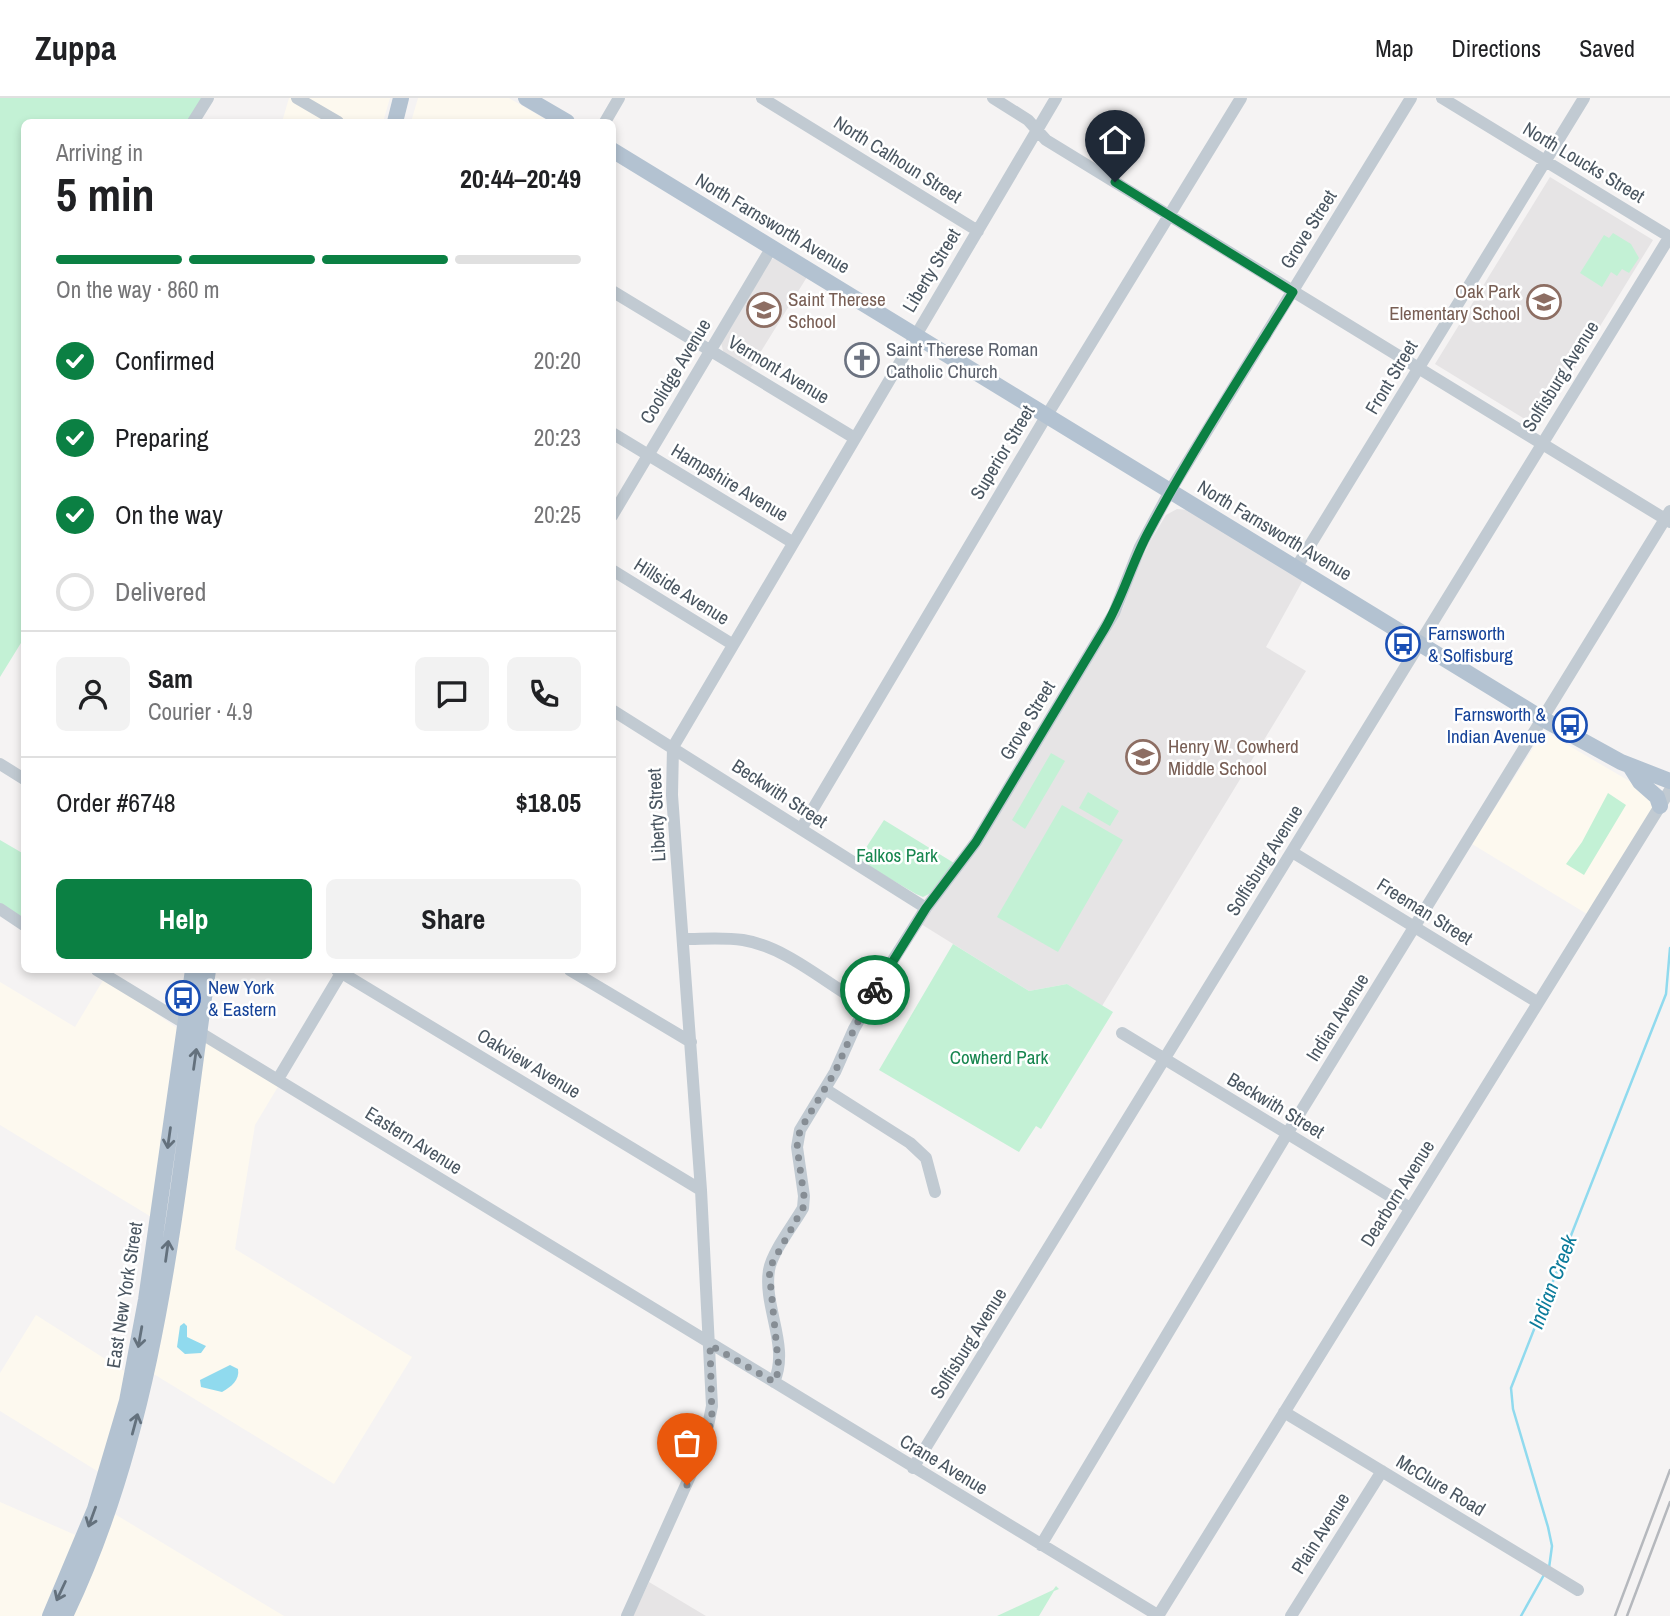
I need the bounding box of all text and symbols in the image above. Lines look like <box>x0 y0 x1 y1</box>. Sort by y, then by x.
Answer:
text: Zuppa <box>35 26 116 70</box>
text: Map <box>1375 32 1413 64</box>
text: Directions <box>1451 32 1541 64</box>
text: Saved <box>1579 32 1635 64</box>
street label: North Calhoun Street <box>829 109 968 209</box>
pin <box>1085 110 1145 182</box>
street label: North Loucks Street <box>1518 115 1650 209</box>
icon: home <box>1096 121 1134 159</box>
text: Arriving in <box>56 137 143 168</box>
text: 20:44–20:49 <box>460 161 581 196</box>
text: 5 min <box>56 163 155 225</box>
street label: North Farnsworth Avenue <box>691 167 855 279</box>
street label: Grove Street <box>1274 184 1343 273</box>
street label: Liberty Street <box>896 223 967 317</box>
text: On the way · 860 m <box>56 274 220 305</box>
place label: Oak Park Elementary School <box>1389 278 1520 326</box>
school or university icon: Oak Park Elementary School <box>1525 283 1563 321</box>
place label: Saint Therese School <box>788 286 886 334</box>
school or university icon: Saint Therese School <box>745 291 783 329</box>
street label: Coolidge Avenue <box>633 314 717 428</box>
street label: Solfisburg Avenue <box>1516 316 1604 436</box>
street label: Vermont Avenue <box>723 328 835 410</box>
street label: Front Street <box>1359 334 1424 419</box>
place label: Saint Therese Roman Catholic Church <box>886 336 1038 384</box>
church icon: Saint Therese Roman Catholic Church <box>843 341 881 379</box>
icon: check <box>56 342 94 380</box>
text: Confirmed <box>115 343 215 378</box>
text: 20:20 <box>534 345 581 376</box>
street label: Superior Street <box>964 399 1041 504</box>
icon: check <box>56 419 94 457</box>
text: Preparing <box>115 420 209 455</box>
text: 20:23 <box>534 422 581 453</box>
street label: Hampshire Avenue <box>667 437 793 527</box>
street label: North Farnsworth Avenue <box>1193 474 1357 586</box>
icon: check <box>56 496 94 534</box>
text: On the way <box>115 497 223 532</box>
text: 20:25 <box>534 499 581 530</box>
street label: Hillside Avenue <box>629 551 735 631</box>
text: Delivered <box>115 574 206 609</box>
place label: Farnsworth & Solfisburg <box>1428 620 1513 668</box>
bus stop icon: Farnsworth & Solfisburg <box>1384 625 1422 663</box>
button: person <box>56 657 130 731</box>
button: chat <box>415 657 489 731</box>
button: phone <box>507 657 581 731</box>
text: Sam <box>148 661 193 696</box>
street label: Grove Street <box>993 675 1061 765</box>
text: Courier · 4.9 <box>148 696 253 727</box>
place label: Farnsworth & Indian Avenue <box>1447 701 1547 749</box>
bus stop icon: Farnsworth & Indian Avenue <box>1551 706 1589 744</box>
place label: Henry W. Cowherd Middle School <box>1168 733 1299 781</box>
school or university icon: Henry W. Cowherd Middle School <box>1124 738 1162 776</box>
street label: Beckwith Street <box>727 752 833 834</box>
street label: Liberty Street <box>641 767 671 862</box>
text: Order #6748 <box>56 785 176 820</box>
text: $18.05 <box>516 785 581 820</box>
street label: Solfisburg Avenue <box>1220 800 1308 920</box>
park label: Falkos Park <box>856 842 938 868</box>
street label: Freeman Street <box>1372 871 1478 951</box>
button: Help <box>56 879 312 959</box>
button: Share <box>326 879 581 959</box>
courier <box>840 955 910 1025</box>
street label: Indian Avenue <box>1300 968 1374 1066</box>
icon: bike <box>856 971 894 1009</box>
place label: New York & Eastern <box>208 974 276 1022</box>
bus stop icon: New York & Eastern <box>164 979 202 1017</box>
street label: Oakview Avenue <box>472 1022 586 1104</box>
park label: Cowherd Park <box>950 1044 1049 1070</box>
one-way arrow <box>188 1048 201 1071</box>
street label: Beckwith Street <box>1223 1066 1330 1145</box>
street label: Eastern Avenue <box>361 1100 467 1180</box>
one-way arrow <box>163 1126 176 1149</box>
street label: Dearborn Avenue <box>1354 1135 1440 1251</box>
street label: East New York Street <box>100 1220 148 1370</box>
water label: Indian Creek <box>1521 1229 1584 1333</box>
one-way arrow <box>161 1240 174 1263</box>
street label: Solfisburg Avenue <box>924 1283 1012 1403</box>
one-way arrow <box>133 1325 146 1348</box>
pin <box>657 1413 717 1485</box>
one-way arrow <box>129 1414 142 1436</box>
icon: bag <box>668 1424 706 1462</box>
street label: Crane Avenue <box>895 1427 993 1501</box>
street label: McClure Road <box>1392 1448 1490 1522</box>
street label: Plain Avenue <box>1285 1487 1355 1579</box>
one-way arrow <box>85 1506 97 1528</box>
one-way arrow <box>54 1580 67 1601</box>

